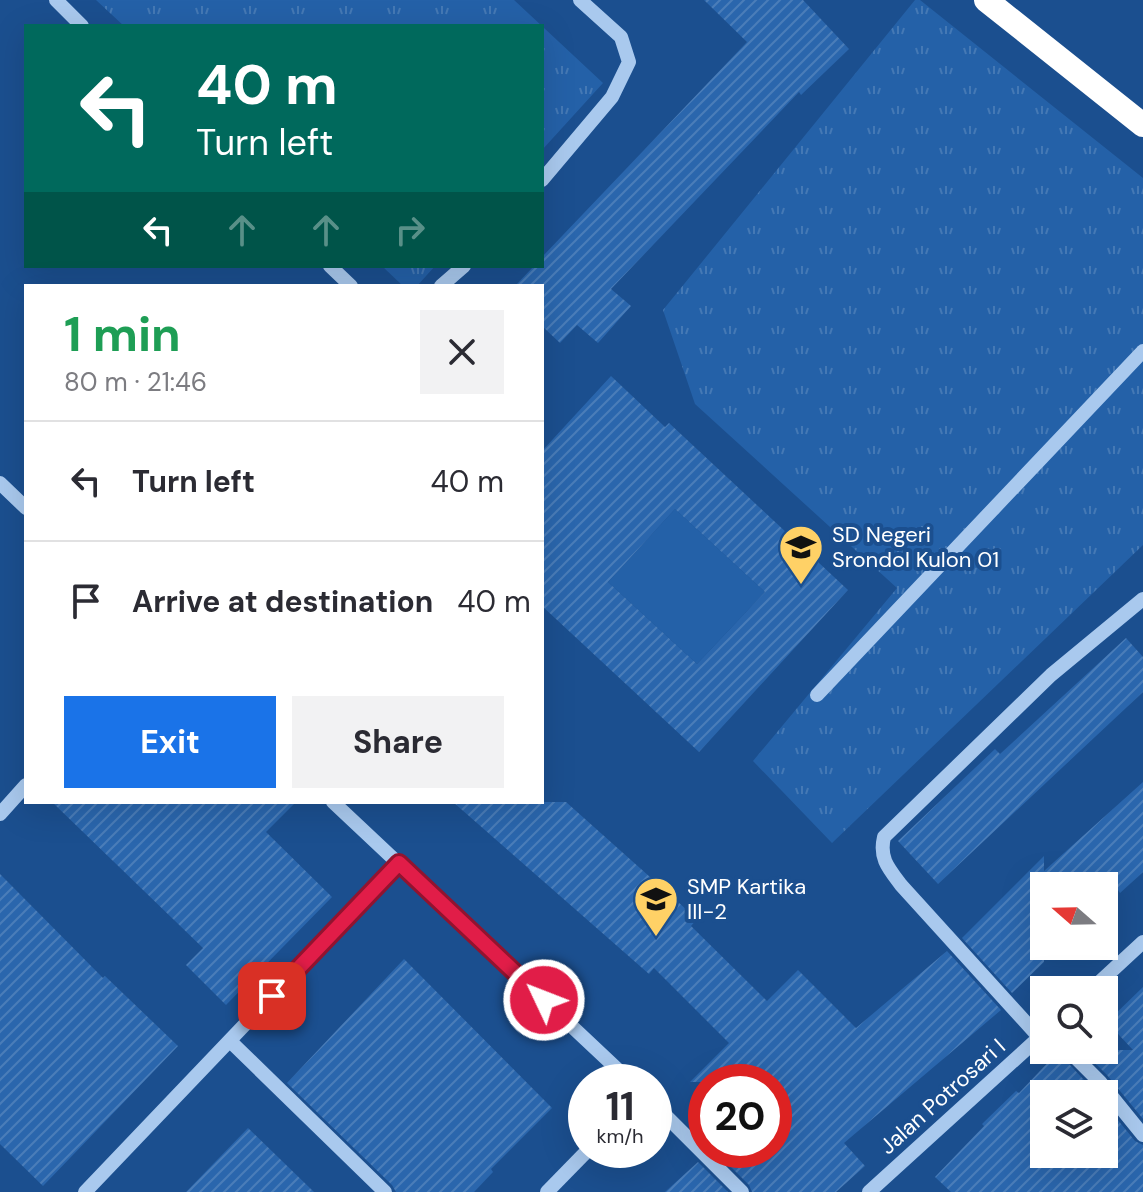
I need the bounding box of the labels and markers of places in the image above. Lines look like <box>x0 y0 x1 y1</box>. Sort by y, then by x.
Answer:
place label: SD Negeri Srondol Kulon 01 <box>832 520 999 574</box>
school or university icon: SD Negeri Srondol Kulon 01 <box>777 523 825 586</box>
place label: SMP Kartika III-2 <box>687 872 806 926</box>
school or university icon: SMP Kartika III-2 <box>632 875 680 938</box>
pin <box>238 962 306 1030</box>

